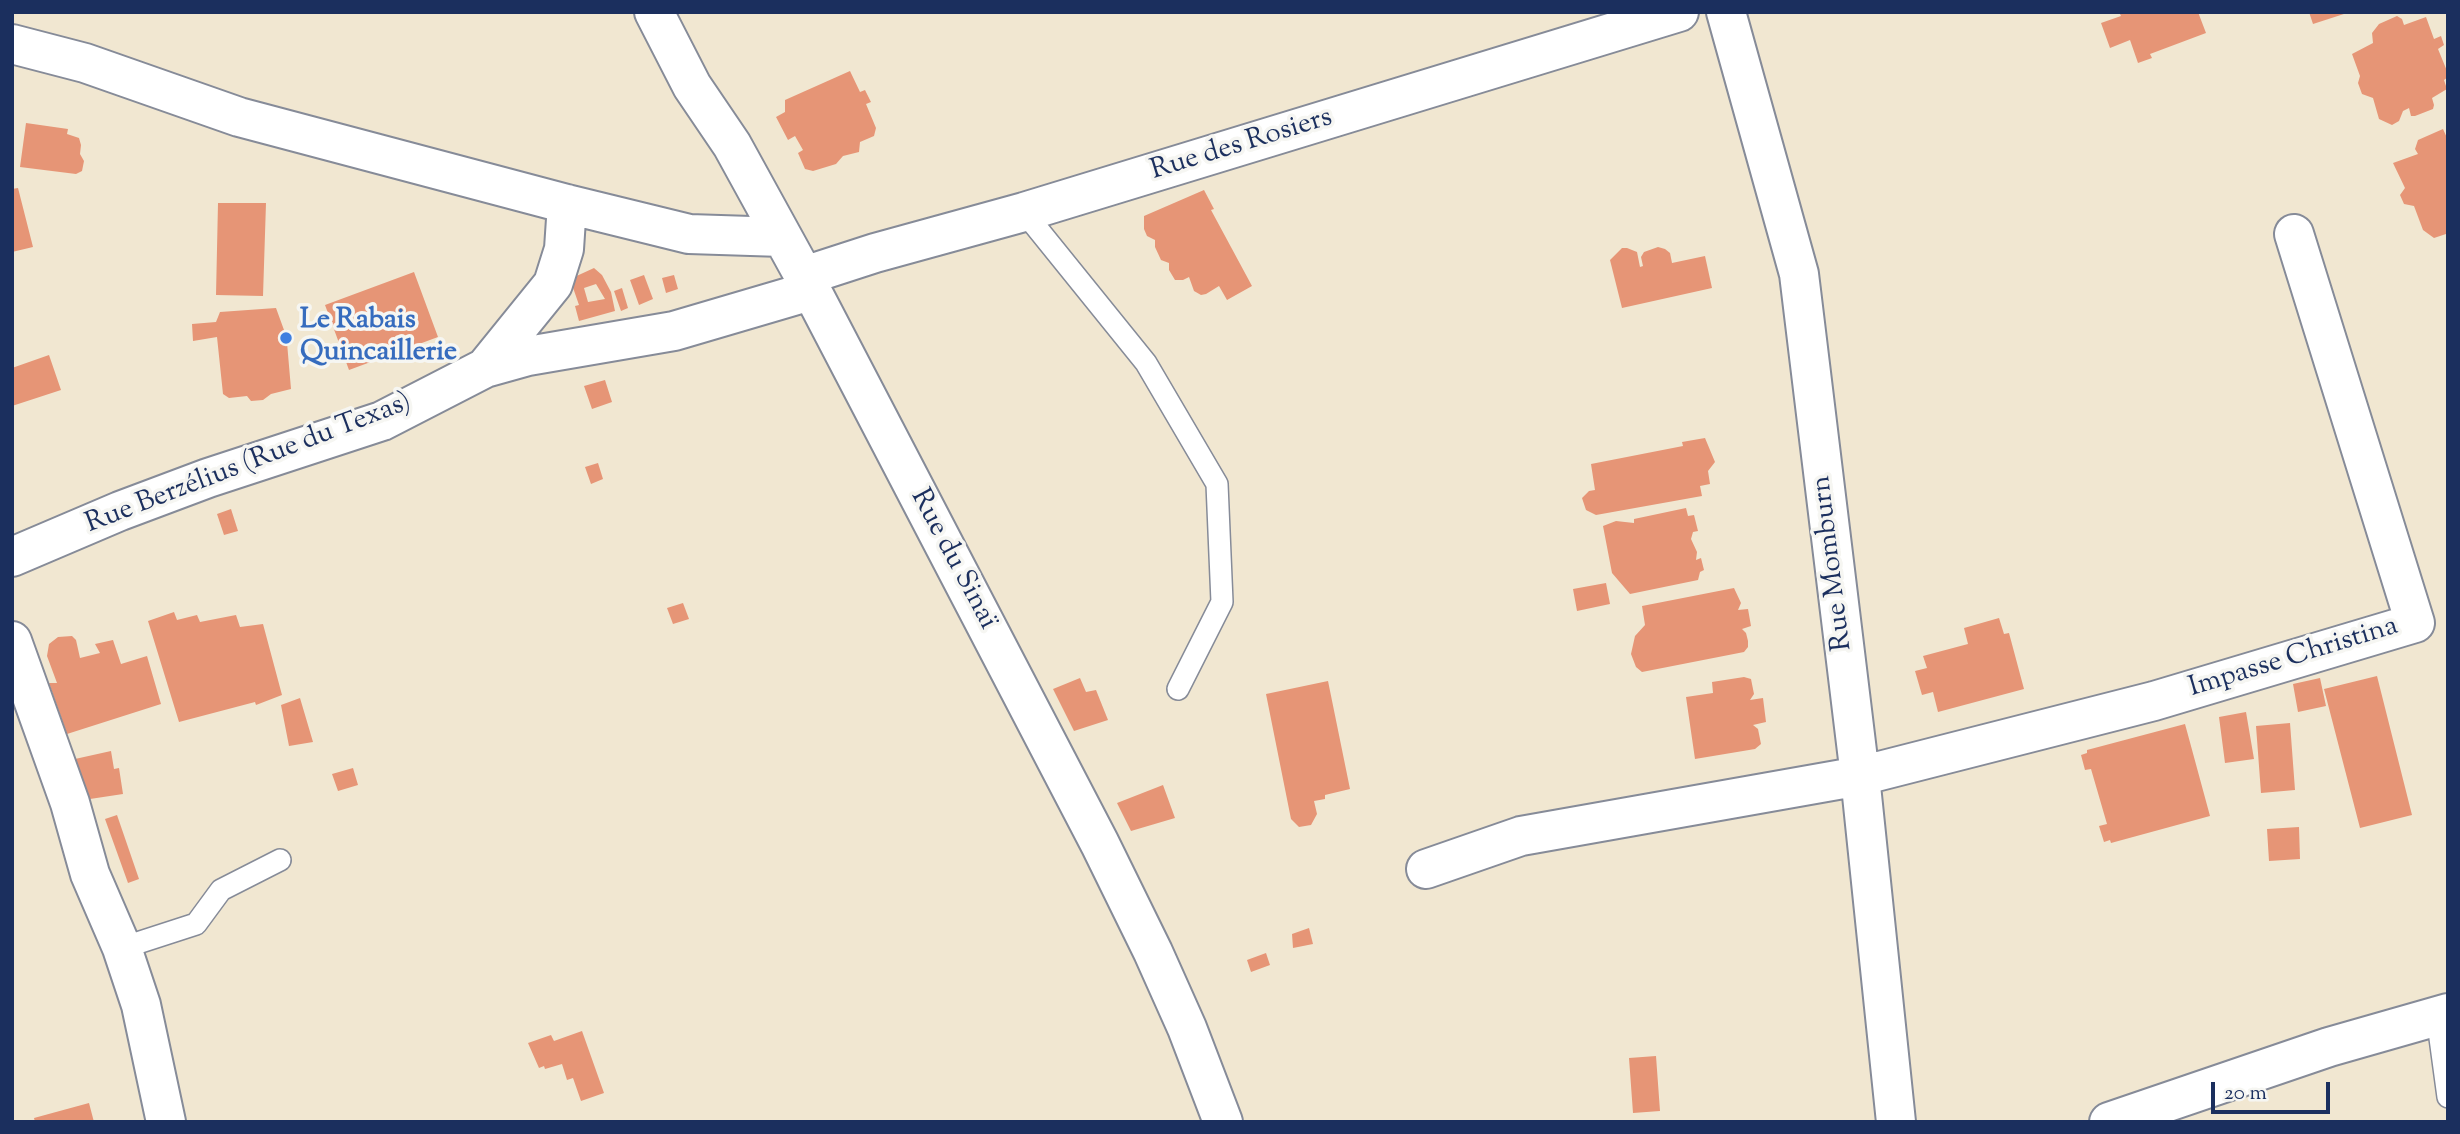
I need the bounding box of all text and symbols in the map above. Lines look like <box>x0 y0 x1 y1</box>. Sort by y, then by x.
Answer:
street label: Rue des Rosiers <box>1147 102 1337 190</box>
place label: Le Rabais Quincaillerie <box>300 305 457 371</box>
marker: Le Rabais Quincaillerie <box>278 330 294 346</box>
street label: Rue Berzélius (Rue du Texas) <box>81 387 417 543</box>
street label: Rue Momburn <box>1807 473 1861 653</box>
street label: Rue du Sinaï <box>901 484 1003 636</box>
street label: Impasse Christina <box>2185 611 2403 707</box>
scale bar <box>2215 1068 2334 1112</box>
text: 20 m <box>2224 1079 2267 1109</box>

